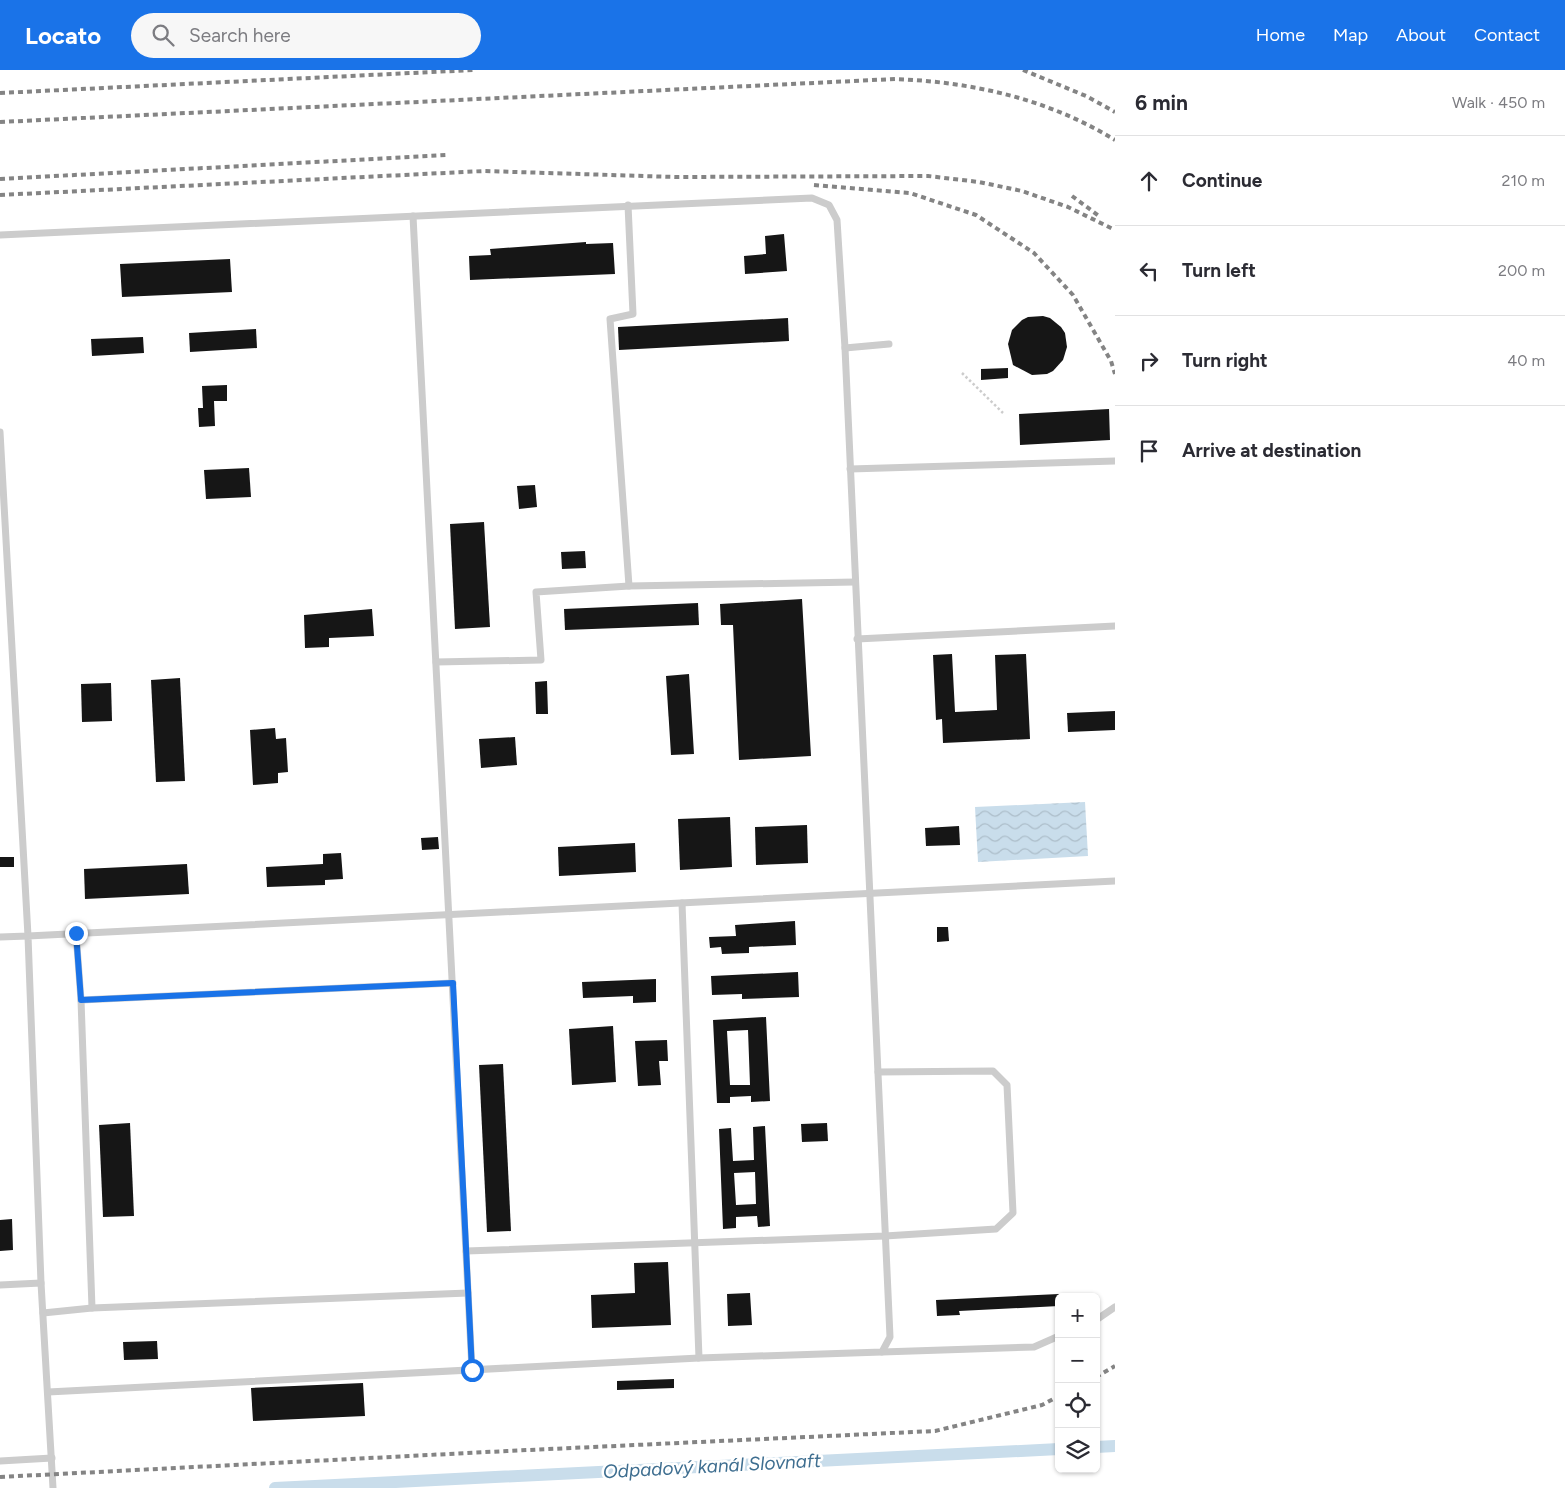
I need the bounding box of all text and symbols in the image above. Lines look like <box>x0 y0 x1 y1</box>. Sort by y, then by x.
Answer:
search box <box>131 13 481 58</box>
text: Locato <box>25 21 101 50</box>
icon: search <box>149 21 177 49</box>
text: Search here <box>189 24 291 47</box>
text: Home <box>1256 24 1305 46</box>
text: Map <box>1333 24 1368 46</box>
text: About <box>1396 24 1446 46</box>
text: Contact <box>1474 24 1540 46</box>
text: 6 min <box>1135 90 1188 115</box>
text: Walk · 450 m <box>1452 93 1545 112</box>
icon: ahead <box>1135 167 1163 195</box>
text: Continue <box>1182 169 1262 192</box>
text: 210 m <box>1502 171 1545 190</box>
icon: left <box>1135 257 1163 285</box>
text: Turn left <box>1182 259 1256 282</box>
text: 200 m <box>1498 261 1545 280</box>
icon: right <box>1135 347 1163 375</box>
text: Turn right <box>1182 349 1268 372</box>
text: 40 m <box>1507 351 1545 370</box>
icon: arrive <box>1135 437 1163 465</box>
text: Arrive at destination <box>1182 439 1361 462</box>
route end <box>65 922 88 945</box>
map controls <box>1055 1293 1100 1473</box>
button: + <box>1055 1293 1100 1338</box>
button: − <box>1055 1338 1100 1383</box>
route start <box>461 1359 484 1382</box>
button: locate <box>1055 1383 1100 1428</box>
button: layers <box>1055 1428 1100 1473</box>
water label: Odpadový kanál Slovnaft <box>602 1449 822 1483</box>

